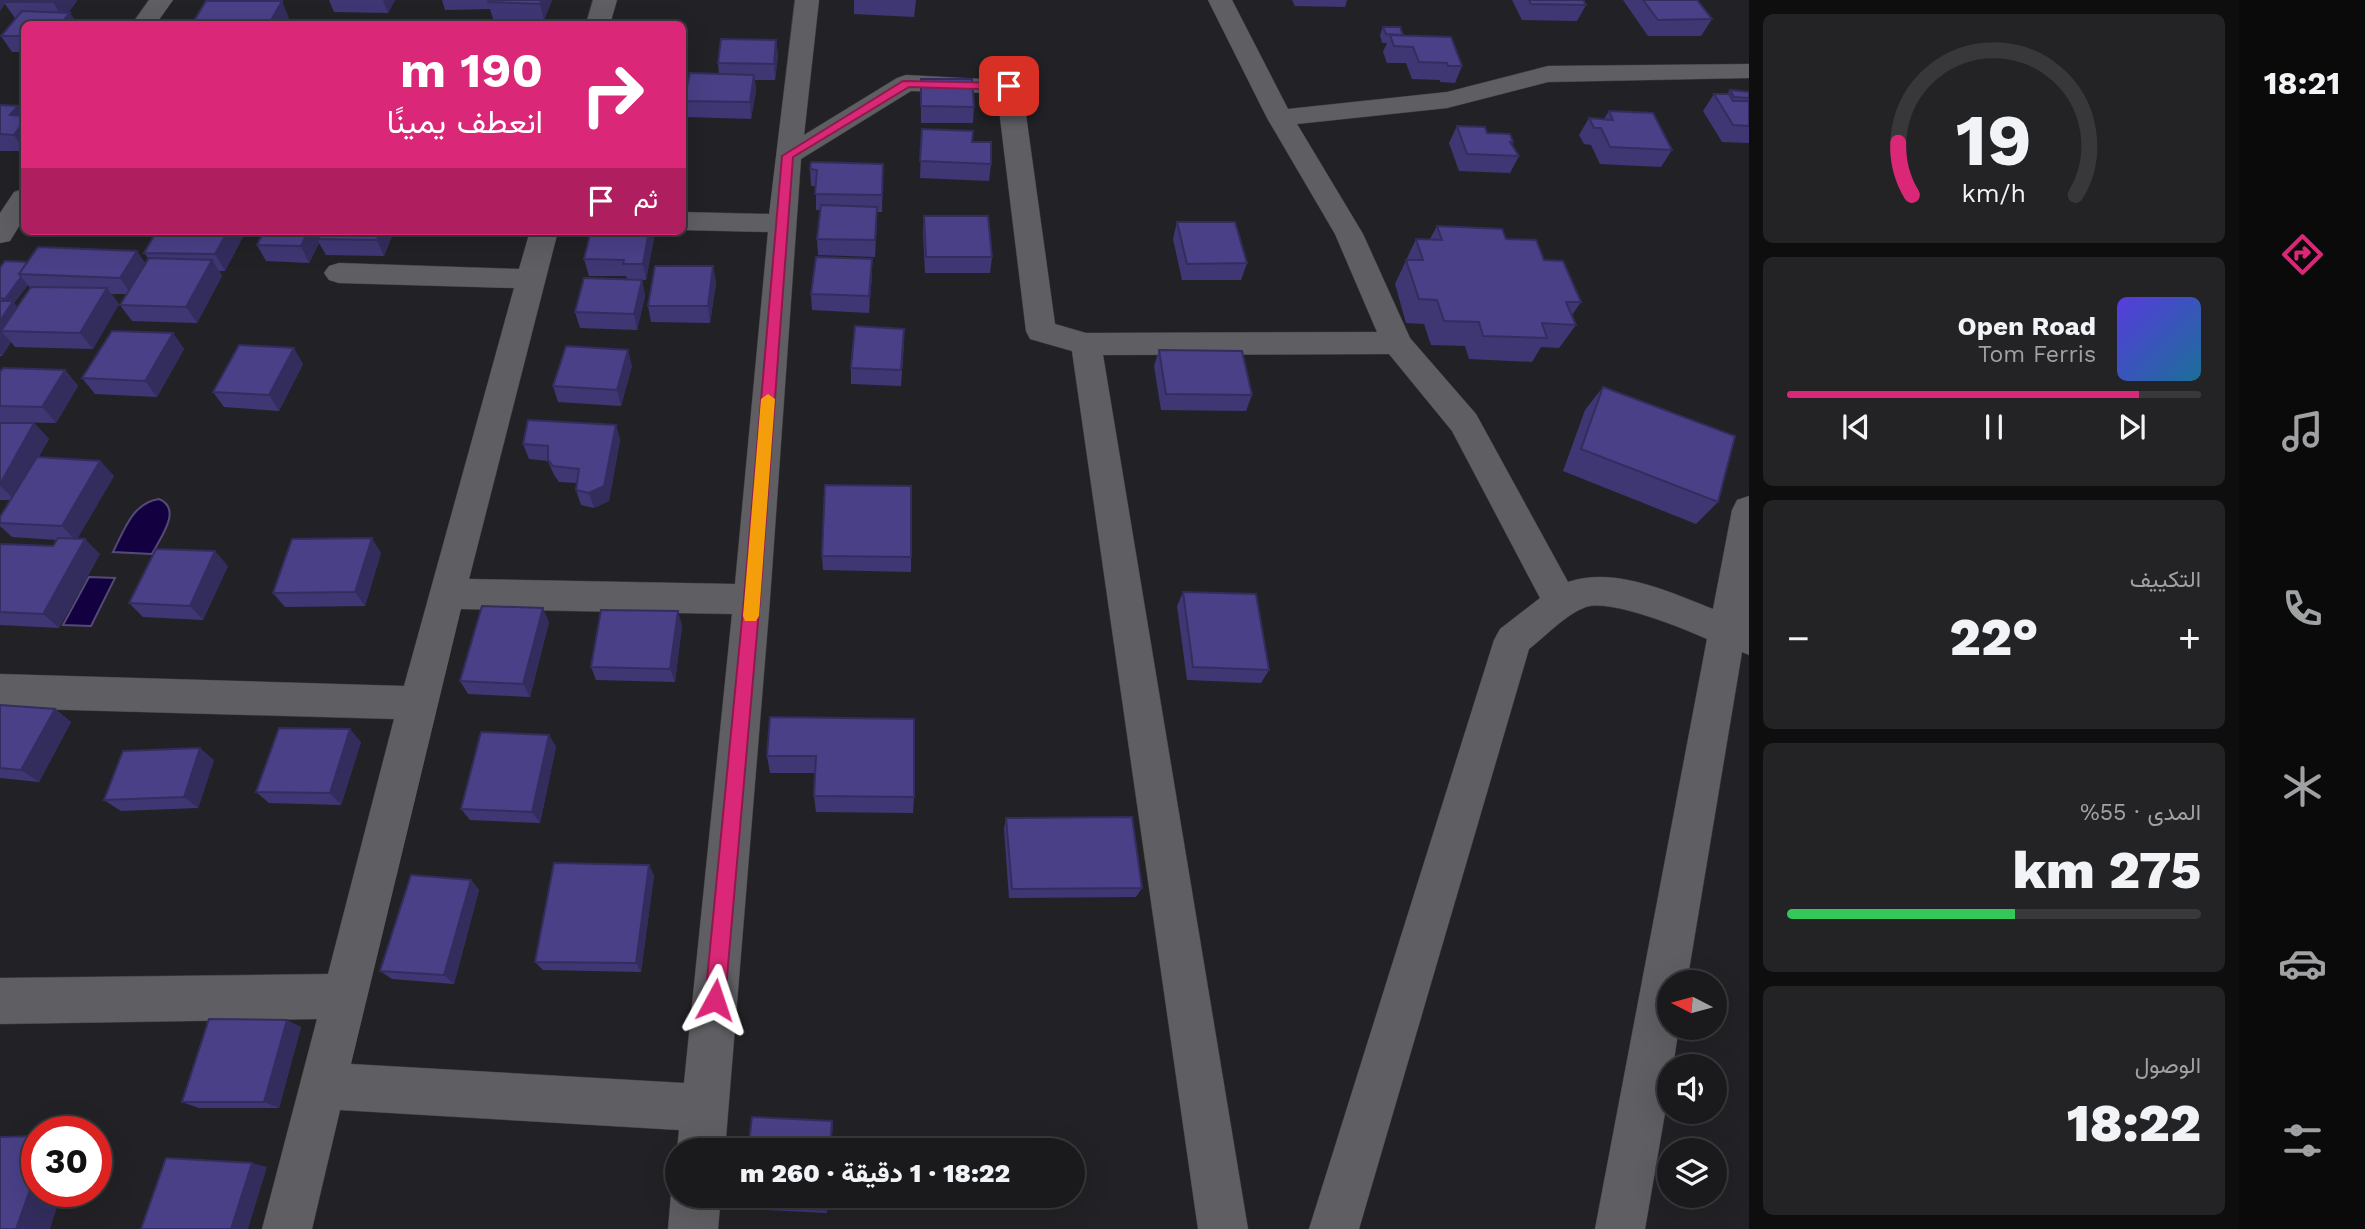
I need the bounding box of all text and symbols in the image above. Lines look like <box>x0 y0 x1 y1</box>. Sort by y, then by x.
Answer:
text: 190 m <box>400 41 543 99</box>
icon: right <box>567 49 658 140</box>
pin <box>979 56 1039 116</box>
text: 18:21 <box>2264 64 2340 102</box>
icon: arrive <box>990 67 1028 105</box>
text: 19 <box>1956 97 2032 183</box>
text: انعطف يمينًا <box>387 103 543 141</box>
text: km/h <box>1962 178 2026 207</box>
icon: arrive <box>582 182 620 220</box>
text: ثم <box>634 184 658 214</box>
icon: directions <box>2278 230 2327 279</box>
text: Open Road <box>1958 311 2096 341</box>
text: Tom Ferris <box>1978 341 2096 368</box>
icon: music <box>2278 407 2327 456</box>
icon: previous <box>1837 408 1875 446</box>
icon: pause <box>1975 408 2013 446</box>
icon: next <box>2113 408 2151 446</box>
text: التكييف <box>2130 566 2201 593</box>
icon: phone <box>2278 584 2327 633</box>
text: 22° <box>1950 607 2038 668</box>
text: − <box>1787 616 1810 660</box>
text: + <box>2178 616 2201 660</box>
icon: climate <box>2278 762 2327 811</box>
text: المدى · 55% <box>2080 799 2201 826</box>
text: 275 km <box>2013 840 2201 901</box>
icon: car <box>2278 939 2327 988</box>
position arrow <box>678 963 752 1037</box>
north arrow <box>1657 970 1727 1040</box>
map controls <box>1657 970 1727 1208</box>
text: الوصول <box>2135 1052 2201 1079</box>
button: sound <box>1657 1054 1727 1124</box>
text: 18:22 <box>2067 1093 2201 1154</box>
speed limit sign: 30 <box>21 1116 112 1207</box>
icon: filters <box>2278 1116 2327 1165</box>
button: layers <box>1657 1138 1727 1208</box>
text: 18:22 · 1 دقيقة · 260 m <box>740 1158 1010 1188</box>

